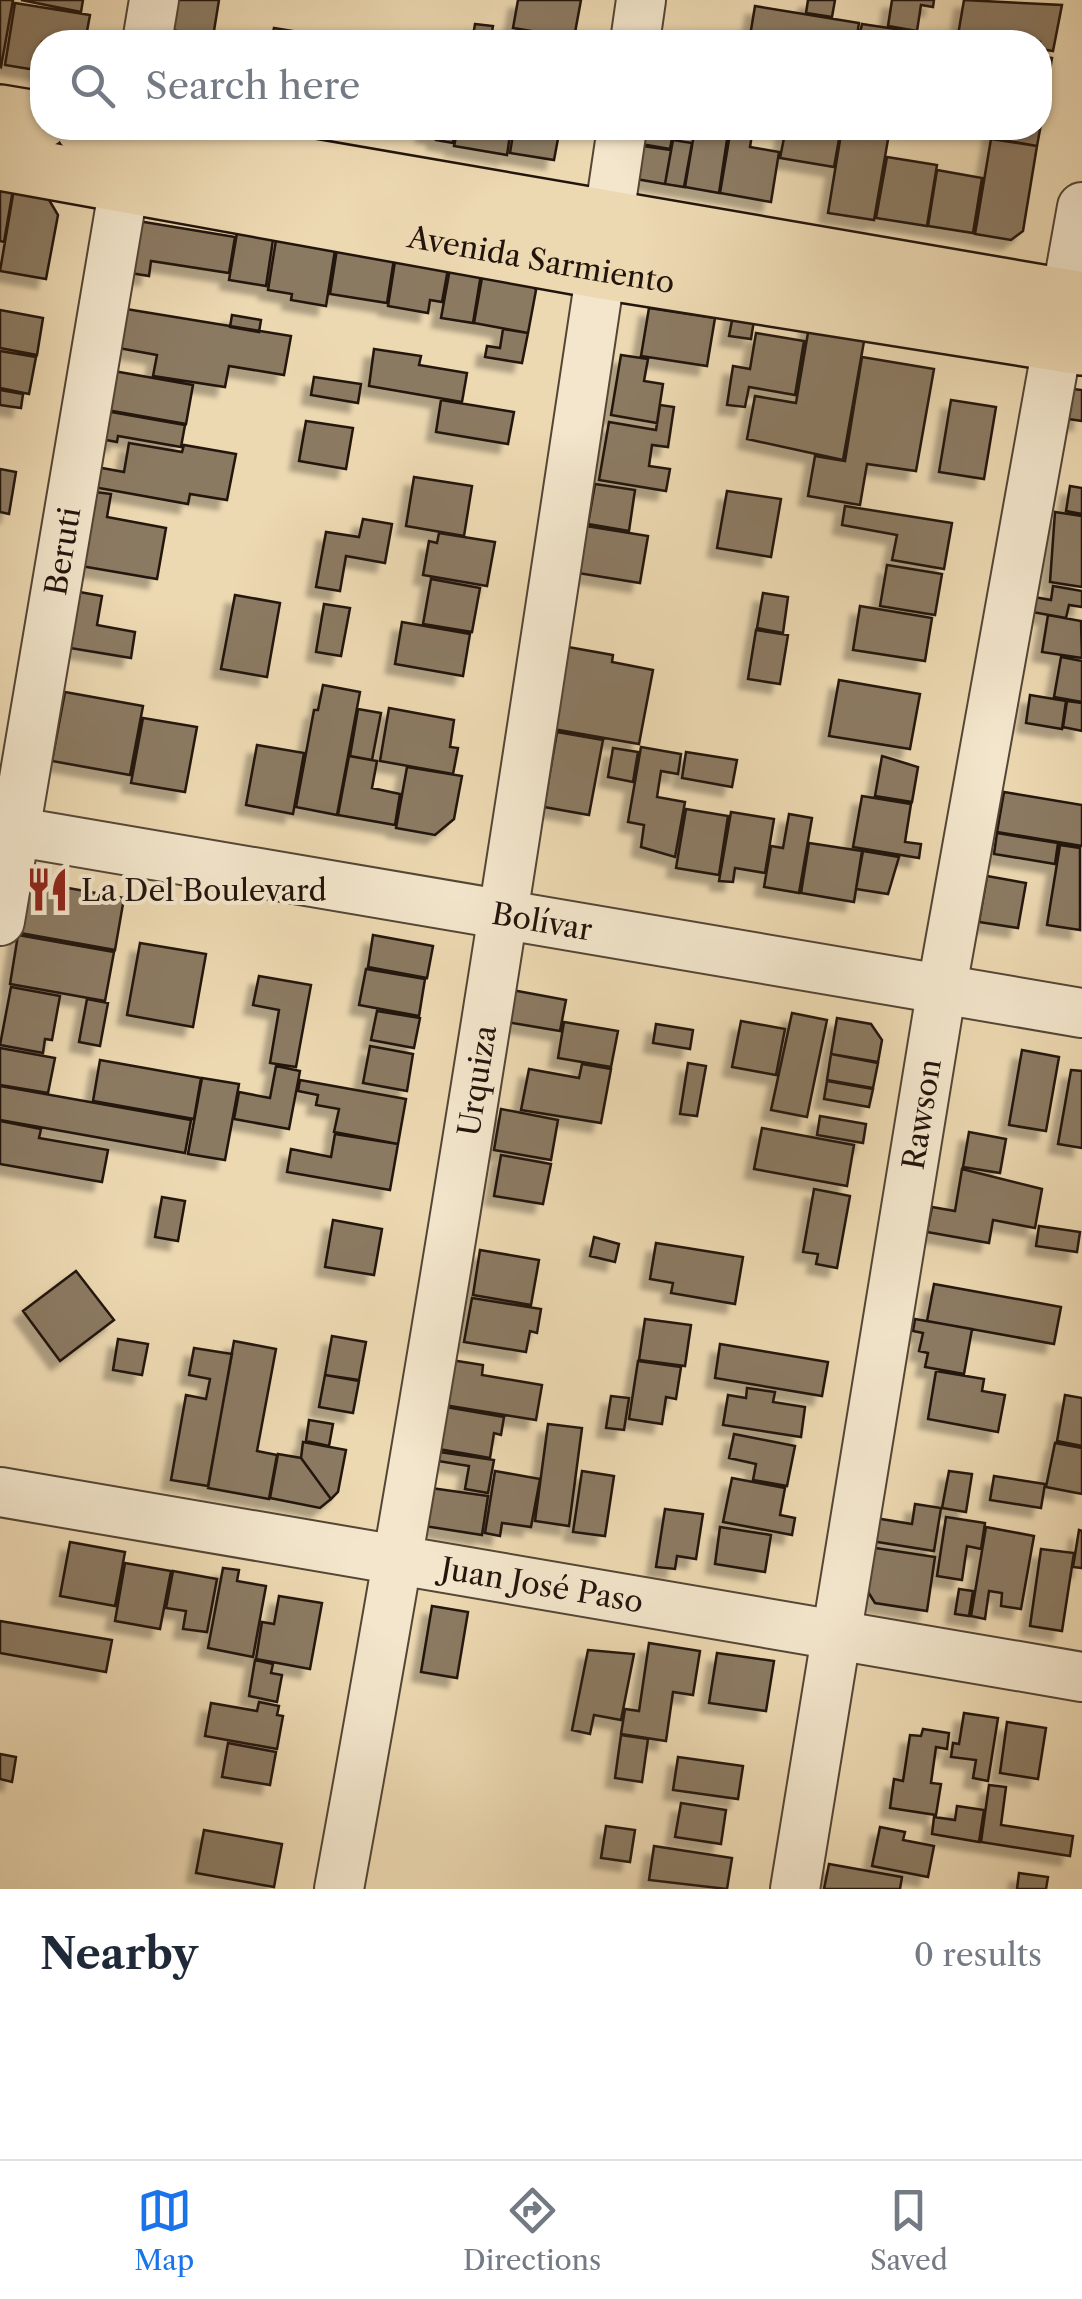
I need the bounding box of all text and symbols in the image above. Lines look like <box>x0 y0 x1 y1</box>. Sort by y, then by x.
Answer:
search box <box>30 30 1052 140</box>
icon: search <box>65 58 120 113</box>
text: Search here <box>145 62 360 109</box>
street label: Avenida Sarmiento <box>404 218 677 301</box>
street label: Beruti <box>37 504 88 598</box>
restaurant icon: La Del Boulevard <box>24 866 72 914</box>
place label: La Del Boulevard <box>81 872 327 909</box>
street label: Bolívar <box>489 895 595 948</box>
street label: Urquiza <box>450 1022 504 1139</box>
street label: Rawson <box>894 1056 949 1172</box>
street label: Juan José Paso <box>434 1549 646 1620</box>
text: Nearby <box>40 1928 198 1980</box>
text: 0 results <box>914 1935 1042 1974</box>
tab: Map <box>134 2183 194 2277</box>
tab: Directions <box>463 2183 601 2277</box>
tab: Saved <box>870 2183 948 2277</box>

